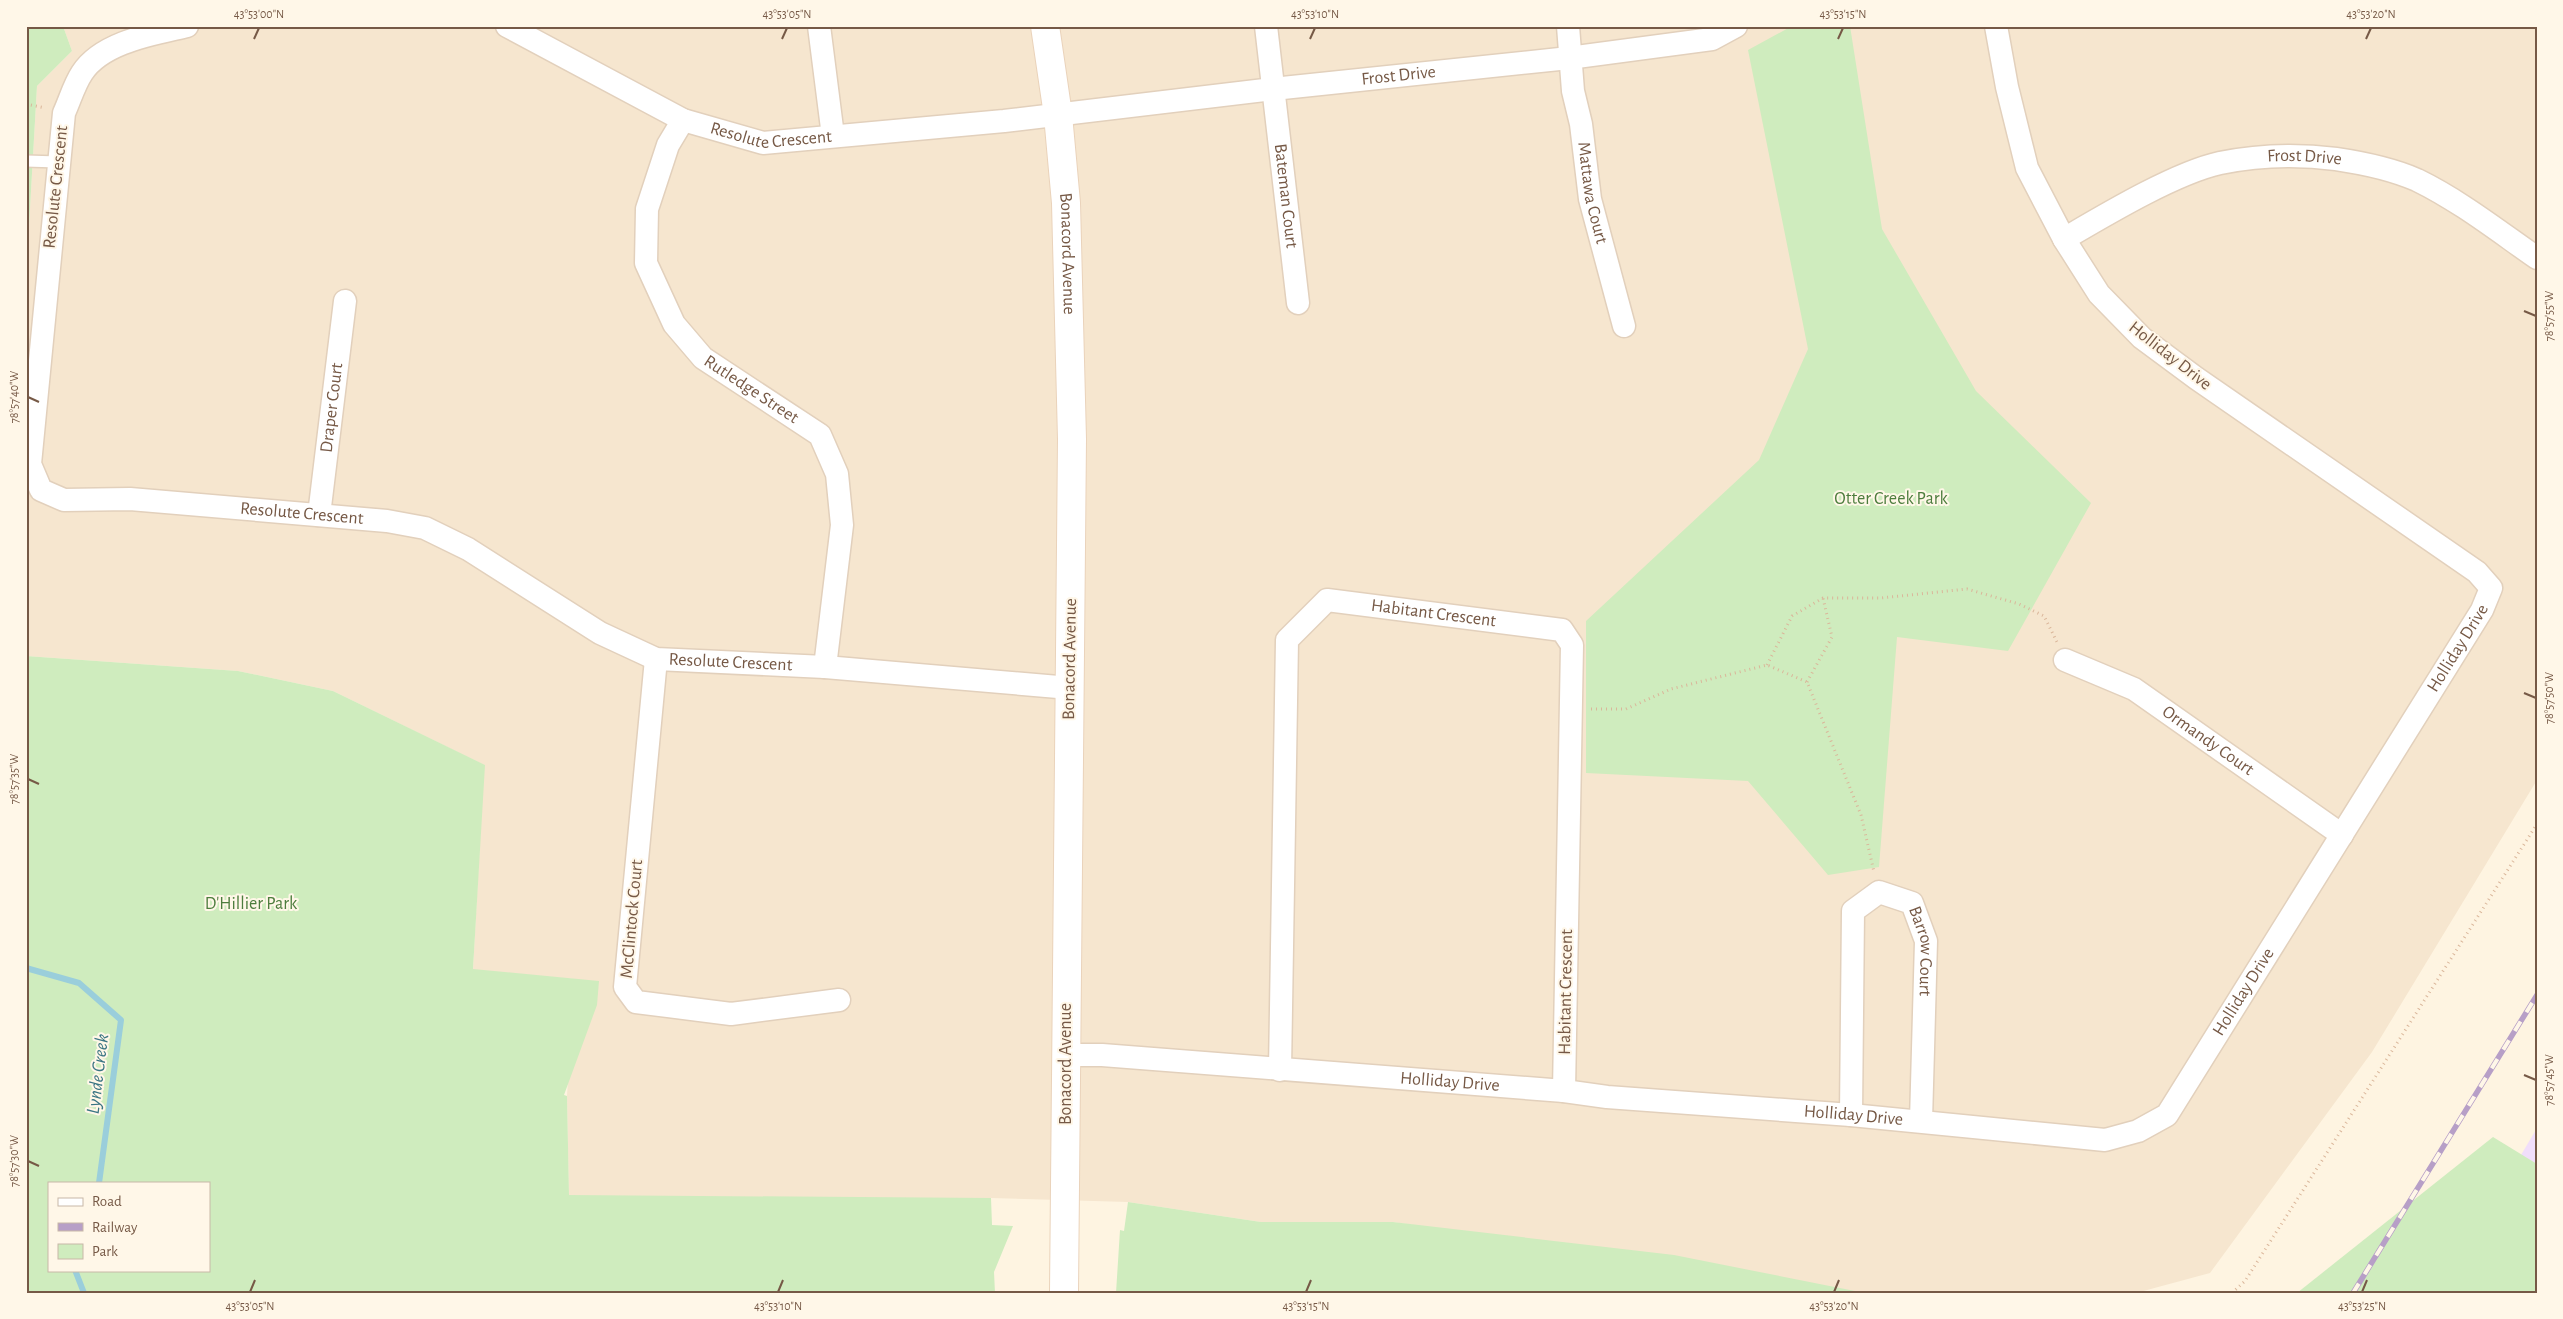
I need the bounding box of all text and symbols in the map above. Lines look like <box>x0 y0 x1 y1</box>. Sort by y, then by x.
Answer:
text: 43°53'00"N <box>234 8 284 20</box>
text: 43°53'05"N <box>762 8 812 20</box>
text: 43°53'10"N <box>1291 8 1339 20</box>
text: 43°53'15"N <box>1820 8 1866 20</box>
text: 43°53'20"N <box>2346 8 2396 20</box>
street label: Frost Drive <box>1361 63 1437 89</box>
street label: Resolute Crescent <box>708 119 833 152</box>
street label: Resolute Crescent <box>41 124 71 249</box>
street label: Mattawa Court <box>1574 141 1611 246</box>
street label: Bateman Court <box>1271 143 1301 249</box>
street label: Frost Drive <box>2267 147 2343 169</box>
street label: Bonacord Avenue <box>1056 192 1078 315</box>
text: 78°57'55"W <box>2543 290 2555 341</box>
street label: Holliday Drive <box>2125 318 2215 394</box>
street label: Rutledge Street <box>701 352 802 427</box>
street label: Draper Court <box>318 362 346 454</box>
text: 78°57'40"W <box>8 370 20 423</box>
park label: Otter Creek Park <box>1834 490 1948 508</box>
street label: Resolute Crescent <box>239 499 364 528</box>
street label: Habitant Crescent <box>1370 597 1497 631</box>
street label: Bonacord Avenue <box>1060 598 1080 720</box>
street label: Holliday Drive <box>2424 602 2492 695</box>
street label: Resolute Crescent <box>668 651 793 674</box>
text: 78°57'50"W <box>2543 672 2555 724</box>
street label: Ormandy Court <box>2159 703 2257 779</box>
text: 78°57'35"W <box>8 754 20 804</box>
street label: McClintock Court <box>618 859 646 979</box>
park label: D'Hillier Park <box>205 895 298 913</box>
street label: Barrow Court <box>1905 904 1935 997</box>
street label: Habitant Crescent <box>1556 929 1576 1055</box>
street label: Holliday Drive <box>2210 945 2278 1039</box>
street label: Bonacord Avenue <box>1057 1003 1075 1125</box>
water label: Lynde Creek <box>84 1033 112 1115</box>
text: 78°57'45"W <box>2543 1054 2555 1106</box>
street label: Holliday Drive <box>1400 1069 1500 1095</box>
street label: Holliday Drive <box>1803 1103 1904 1129</box>
text: 78°57'30"W <box>8 1135 20 1187</box>
legend <box>48 1182 210 1272</box>
text: Road <box>92 1194 122 1209</box>
text: Railway <box>92 1220 138 1235</box>
text: Park <box>92 1244 118 1259</box>
text: 43°53'05"N <box>225 1300 275 1312</box>
text: 43°53'10"N <box>754 1300 802 1312</box>
text: 43°53'15"N <box>1283 1300 1329 1312</box>
text: 43°53'20"N <box>1809 1300 1859 1312</box>
text: 43°53'25"N <box>2338 1300 2386 1312</box>

